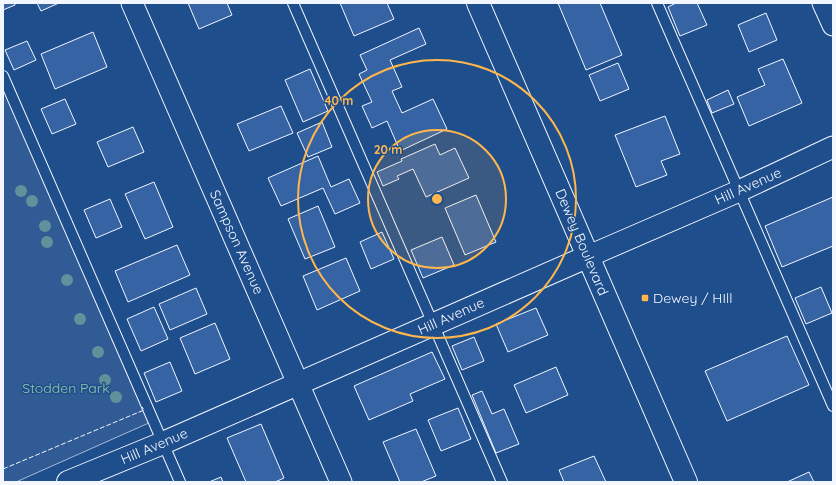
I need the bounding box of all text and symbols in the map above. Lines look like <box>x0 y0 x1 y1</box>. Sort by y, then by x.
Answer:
text: 40 m <box>325 93 353 108</box>
text: 20 m <box>374 142 402 157</box>
street label: Hill Avenue <box>712 163 784 209</box>
street label: Dewey Boulevard <box>551 186 613 298</box>
street label: Sampson Avenue <box>206 187 268 297</box>
centre of rings <box>430 192 444 206</box>
place label: Dewey / HIll <box>653 289 732 307</box>
street label: Hill Avenue <box>415 293 487 339</box>
marker: Dewey / HIll <box>640 293 650 303</box>
park label: Stodden Park <box>22 379 110 397</box>
street label: Hill Avenue <box>118 424 190 468</box>

